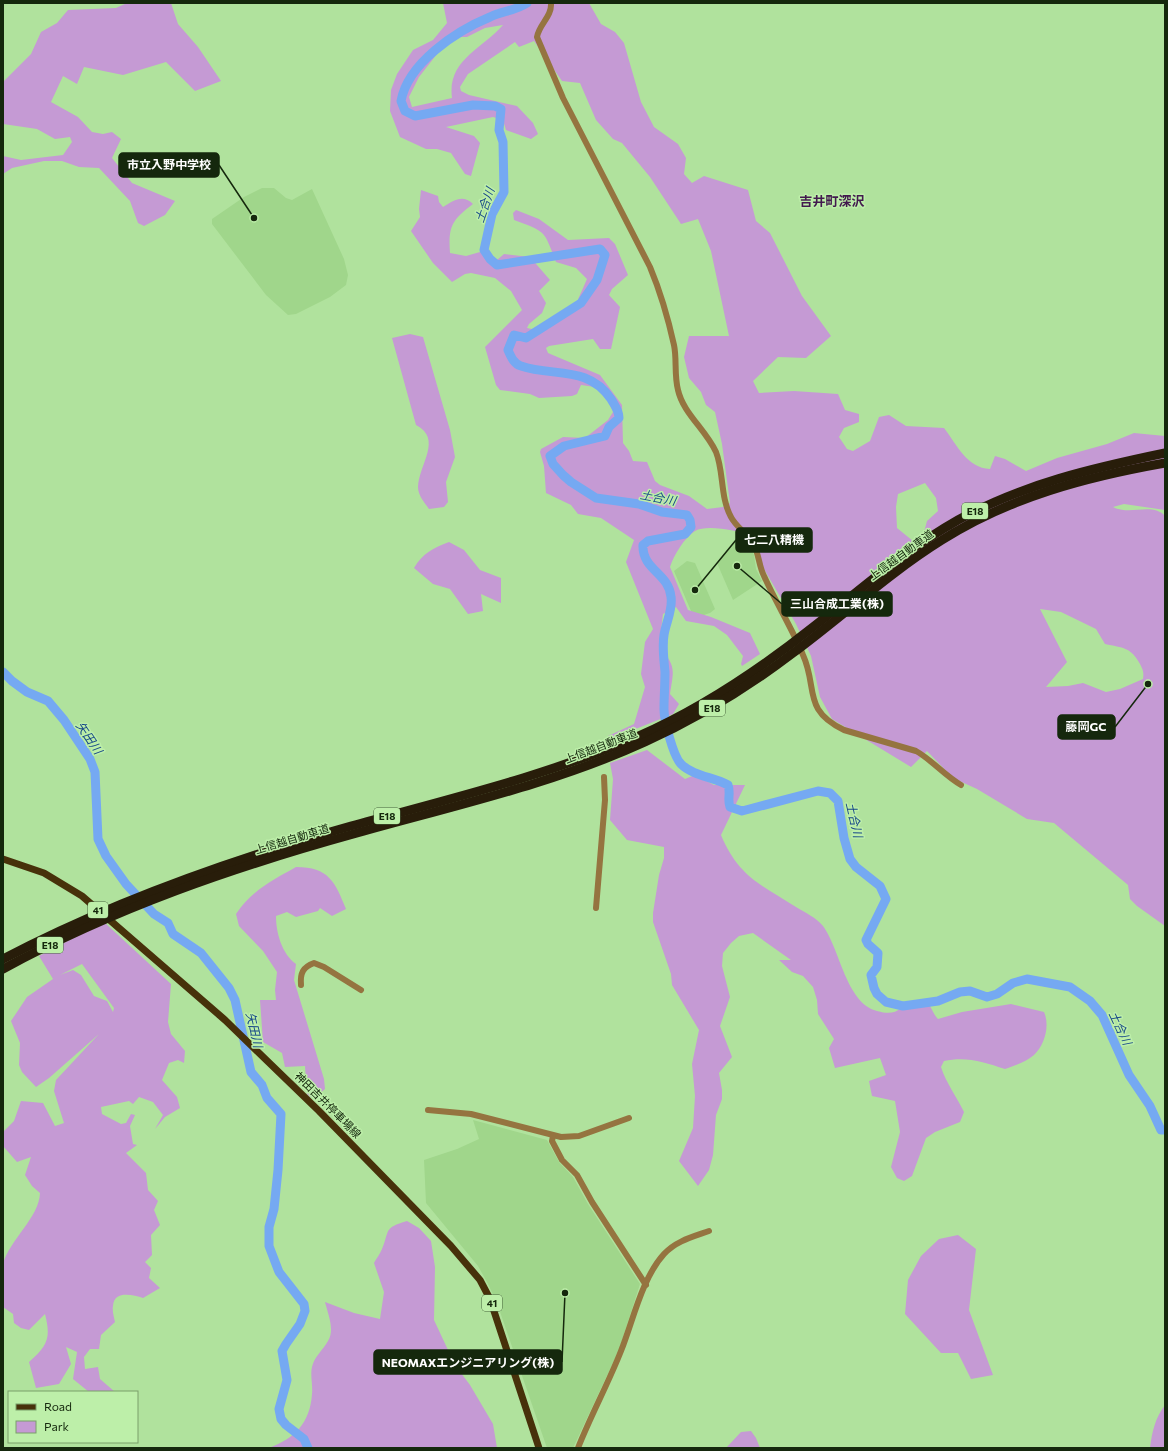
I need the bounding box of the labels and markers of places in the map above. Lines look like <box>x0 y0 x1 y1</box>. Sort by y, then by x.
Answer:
callout: 市立入野中学校 <box>119 153 219 177</box>
callout: 七二八精機 <box>736 528 812 552</box>
callout: 三山合成工業(株) <box>782 592 892 616</box>
callout: 藤岡GC <box>1058 715 1115 739</box>
callout: NEOMAXエンジニアリング(株) <box>374 1350 562 1374</box>

